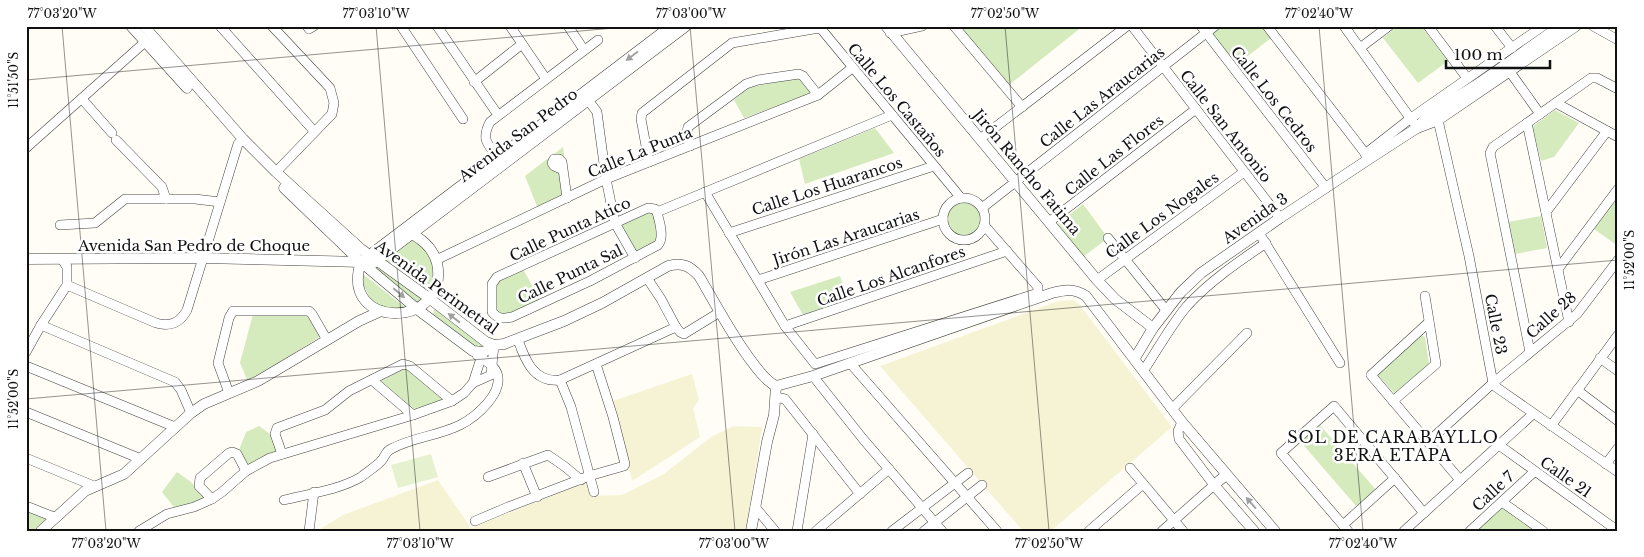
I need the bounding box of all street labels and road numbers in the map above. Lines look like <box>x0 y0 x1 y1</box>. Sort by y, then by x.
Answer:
street label: Calle Los Castaños <box>844 39 950 161</box>
street label: Calle Las Araucarias <box>1036 42 1168 152</box>
street label: Calle Los Cedros <box>1227 42 1321 156</box>
street label: Calle San Antonio <box>1176 66 1276 186</box>
street label: Avenida San Pedro <box>454 84 581 187</box>
street label: Jirón Rancho Fatima <box>968 104 1086 239</box>
street label: Calle Las Flores <box>1061 110 1167 200</box>
street label: Calle La Punta <box>585 122 696 182</box>
street label: Calle Los Huarancos <box>749 153 905 219</box>
street label: Calle Los Nogales <box>1102 167 1222 262</box>
street label: Avenida 3 <box>1218 189 1291 248</box>
street label: Calle Punta Atico <box>506 193 634 265</box>
street label: Jirón Las Araucarias <box>768 204 922 270</box>
street label: Avenida Perimetral <box>371 235 502 338</box>
street label: Avenida San Pedro de Choque <box>77 236 310 255</box>
street label: Calle Punta Sal <box>514 240 626 308</box>
street label: Calle Los Alcanfores <box>814 242 968 310</box>
street label: Calle 28 <box>1522 287 1580 343</box>
street label: Calle 23 <box>1481 292 1511 356</box>
street label: Calle 21 <box>1536 452 1596 502</box>
street label: Calle 7 <box>1468 467 1518 515</box>

